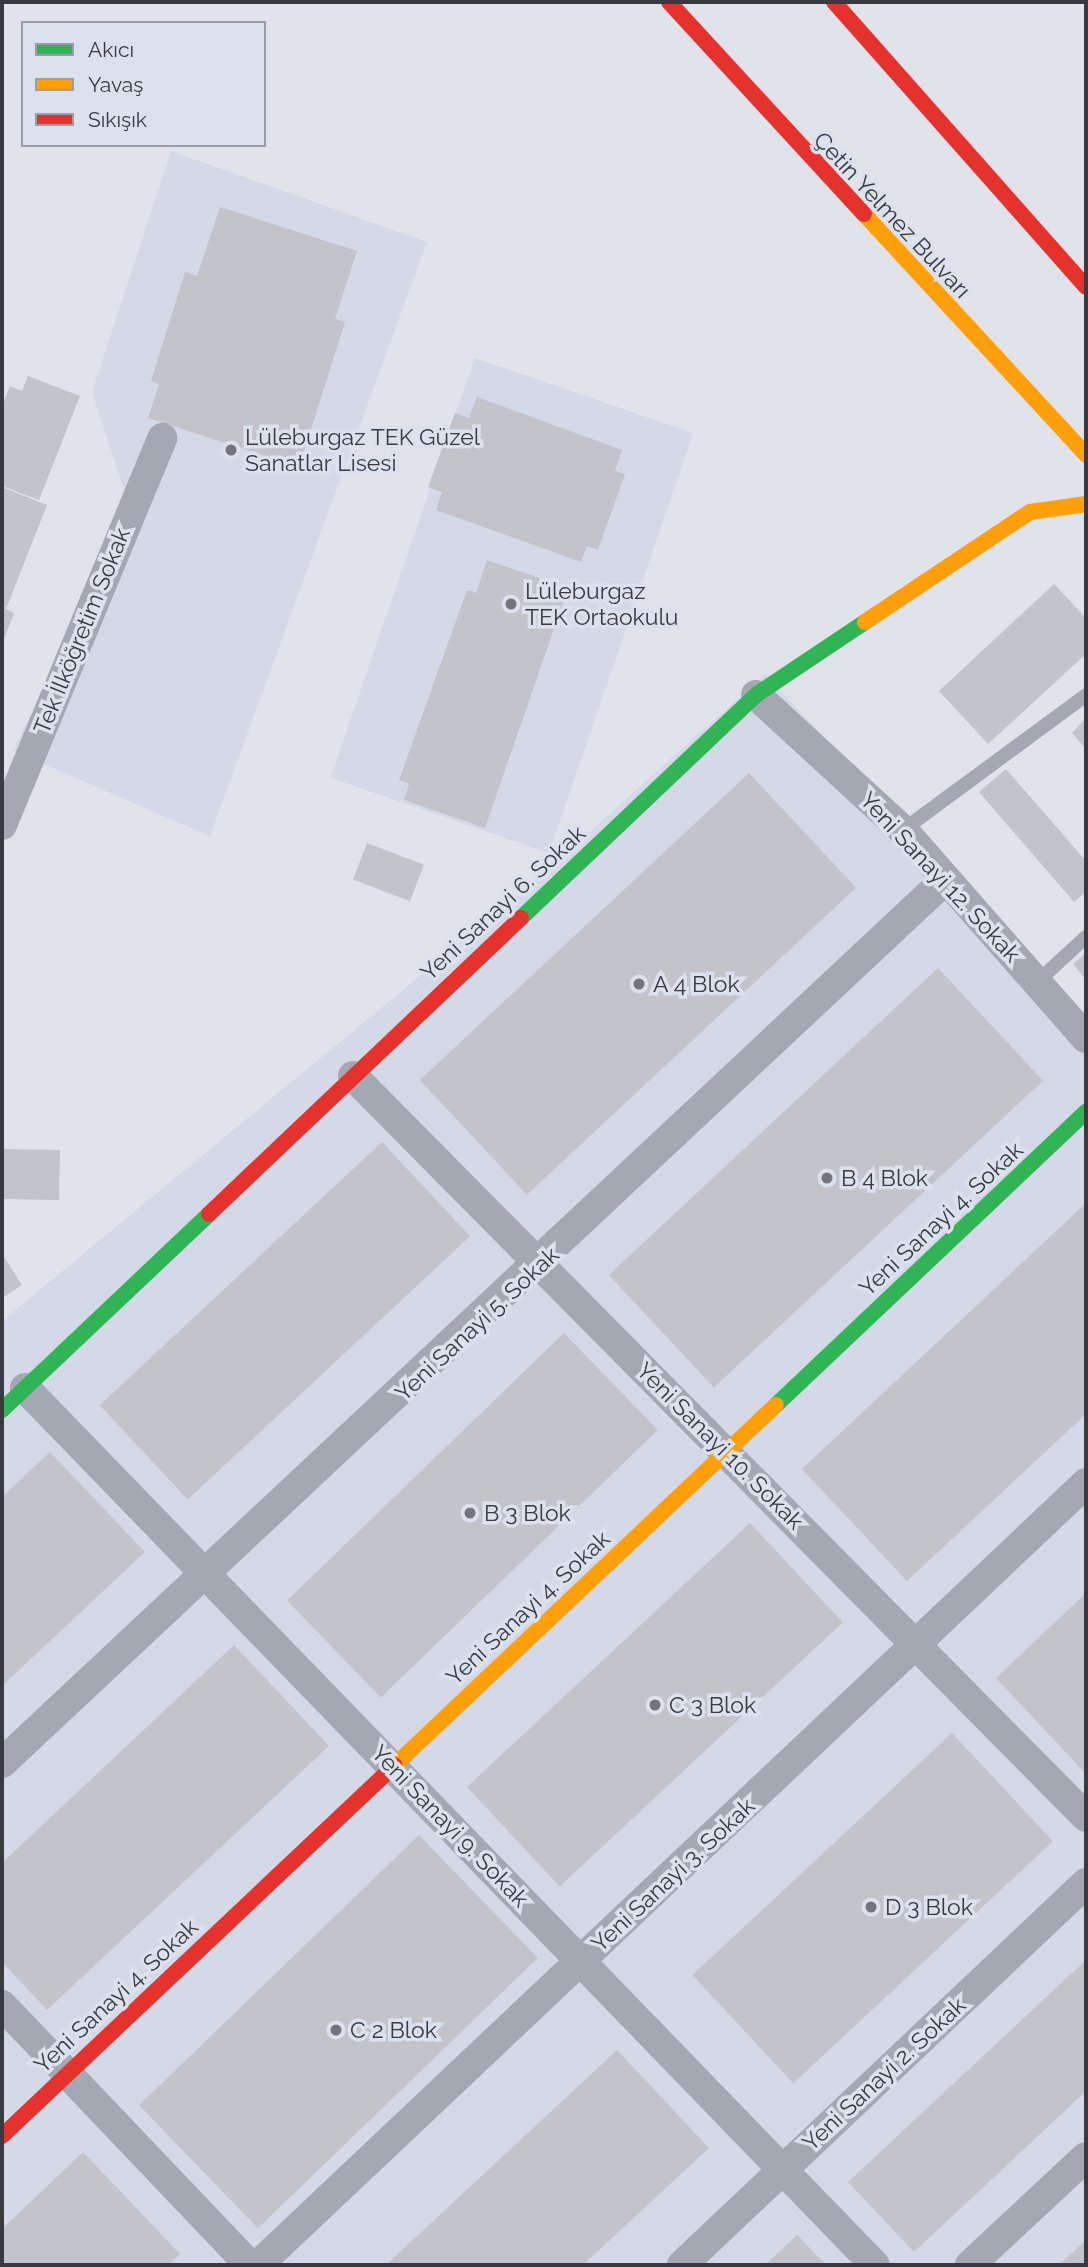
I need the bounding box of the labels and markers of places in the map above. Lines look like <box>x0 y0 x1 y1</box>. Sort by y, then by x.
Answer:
place label: Lüleburgaz TEK Güzel Sanatlar Lisesi <box>245 423 481 477</box>
marker: Lüleburgaz TEK Güzel Sanatlar Lisesi <box>223 442 239 458</box>
place label: Lüleburgaz TEK Ortaokulu <box>525 577 679 631</box>
marker: Lüleburgaz TEK Ortaokulu <box>503 596 519 612</box>
place label: A 4 Blok <box>653 970 740 998</box>
marker: A 4 Blok <box>631 976 647 992</box>
place label: B 4 Blok <box>841 1164 928 1192</box>
marker: B 4 Blok <box>819 1170 835 1186</box>
place label: B 3 Blok <box>484 1499 571 1527</box>
marker: B 3 Blok <box>462 1505 478 1521</box>
place label: C 3 Blok <box>669 1691 756 1719</box>
marker: C 3 Blok <box>647 1697 663 1713</box>
place label: D 3 Blok <box>885 1893 973 1921</box>
marker: D 3 Blok <box>863 1899 879 1915</box>
place label: C 2 Blok <box>350 2016 437 2044</box>
marker: C 2 Blok <box>328 2022 344 2038</box>

